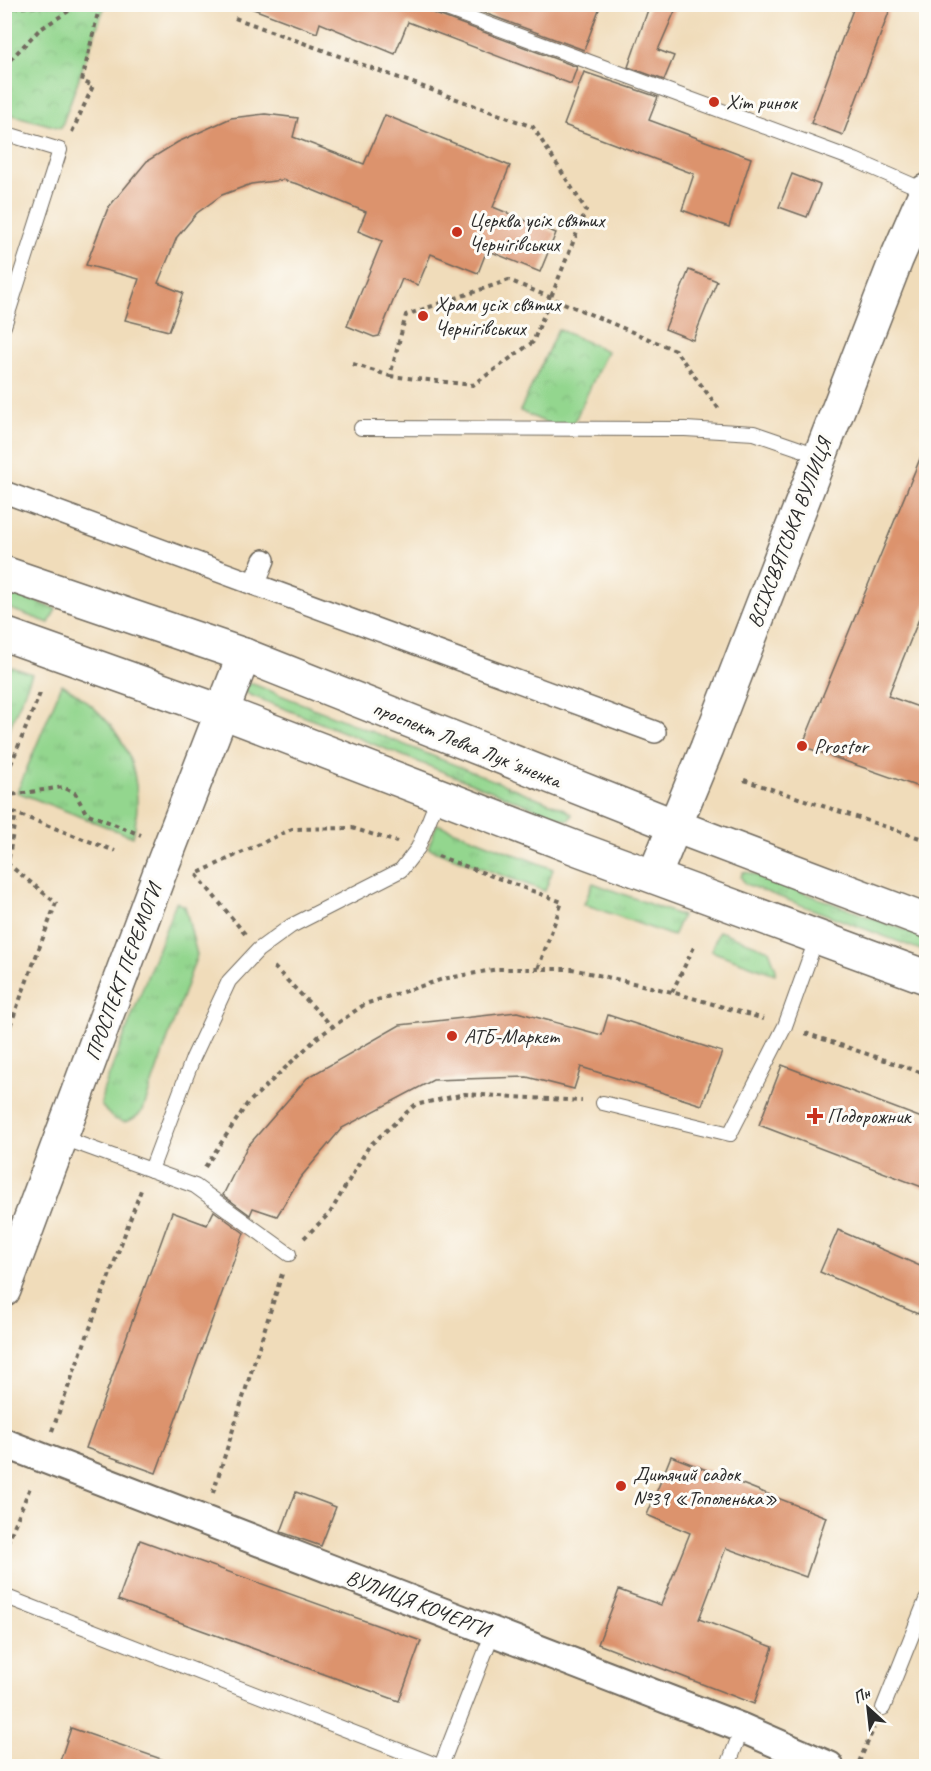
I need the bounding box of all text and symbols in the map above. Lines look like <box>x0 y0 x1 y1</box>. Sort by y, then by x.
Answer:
place label: Хіт ринок <box>726 89 799 115</box>
marker: Хіт ринок <box>707 95 721 109</box>
place label: Церква усіх святих Чернігівських <box>469 207 606 257</box>
marker: Церква усіх святих Чернігівських <box>450 225 464 239</box>
place label: Храм усіх святих Чернігівських <box>435 291 562 341</box>
marker: Храм усіх святих Чернігівських <box>416 309 430 323</box>
street label: ВСІХСВЯТСЬКА ВУЛИЦЯ <box>741 432 838 631</box>
street label: проспект Левка Лукʼяненка <box>369 694 567 794</box>
place label: Prostor <box>814 733 870 759</box>
marker: Prostor <box>795 739 809 753</box>
street label: ПРОСПЕКТ ПЕРЕМОГИ <box>79 877 168 1064</box>
place label: АТБ-Маркет <box>464 1023 561 1049</box>
marker: АТБ-Маркет <box>445 1029 459 1043</box>
place label: Подорожник <box>827 1103 913 1129</box>
marker: Подорожник <box>808 1109 822 1123</box>
place label: Дитячий садок №39 «Тополенька» <box>633 1461 778 1511</box>
marker: Дитячий садок №39 «Тополенька» <box>614 1479 628 1493</box>
street label: ВУЛИЦЯ КОЧЕРГИ <box>343 1564 497 1644</box>
north arrow <box>838 1678 898 1738</box>
text: Пн <box>850 1682 874 1708</box>

